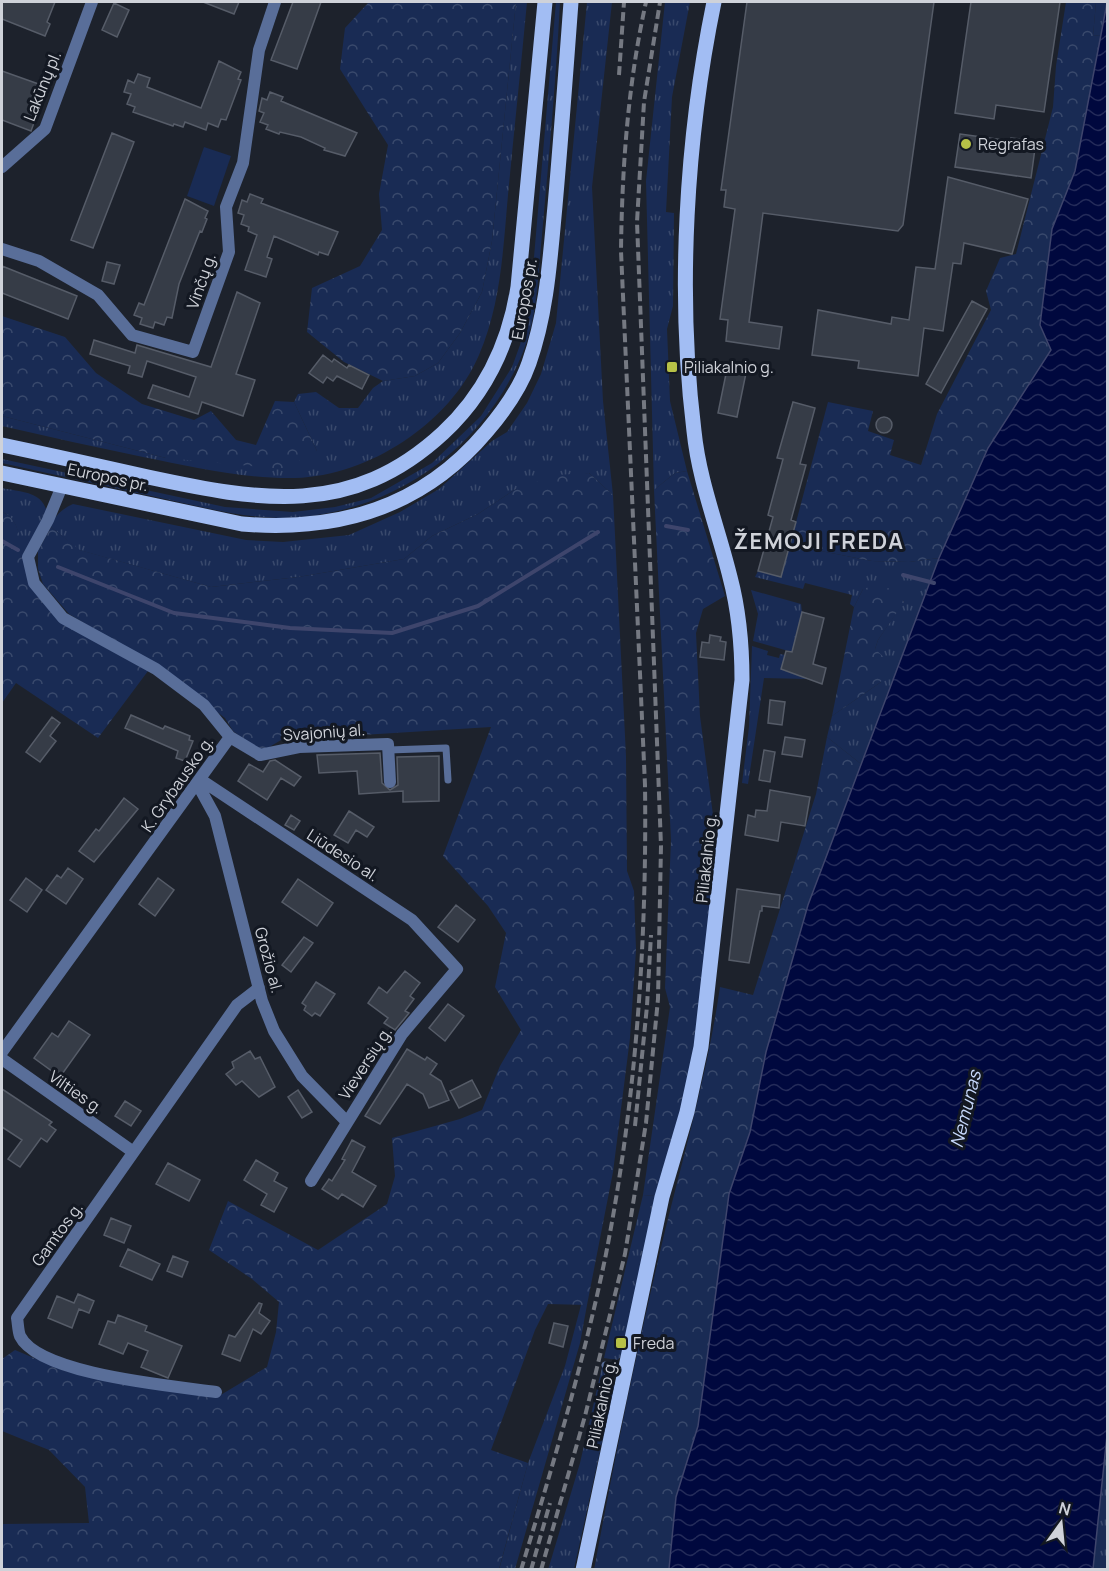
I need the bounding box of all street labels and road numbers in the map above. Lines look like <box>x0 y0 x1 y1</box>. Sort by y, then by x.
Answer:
street label: Lakūnų pl. <box>18 48 66 124</box>
street label: Vinčų g. <box>181 250 221 312</box>
street label: Europos pr. <box>506 257 542 341</box>
street label: Europos pr. <box>66 458 150 496</box>
street label: Svajonių al. <box>282 718 366 746</box>
street label: K. Grybausko g. <box>136 732 218 836</box>
street label: Piliakalnio g. <box>690 812 722 904</box>
street label: Liūdesio al. <box>303 824 383 886</box>
street label: Grožio al. <box>250 925 288 995</box>
street label: Vieversių g. <box>333 1022 397 1104</box>
street label: Vilties g. <box>45 1065 107 1119</box>
street label: Gamtos g. <box>26 1197 88 1271</box>
street label: Piliakalnio g. <box>581 1358 621 1450</box>

